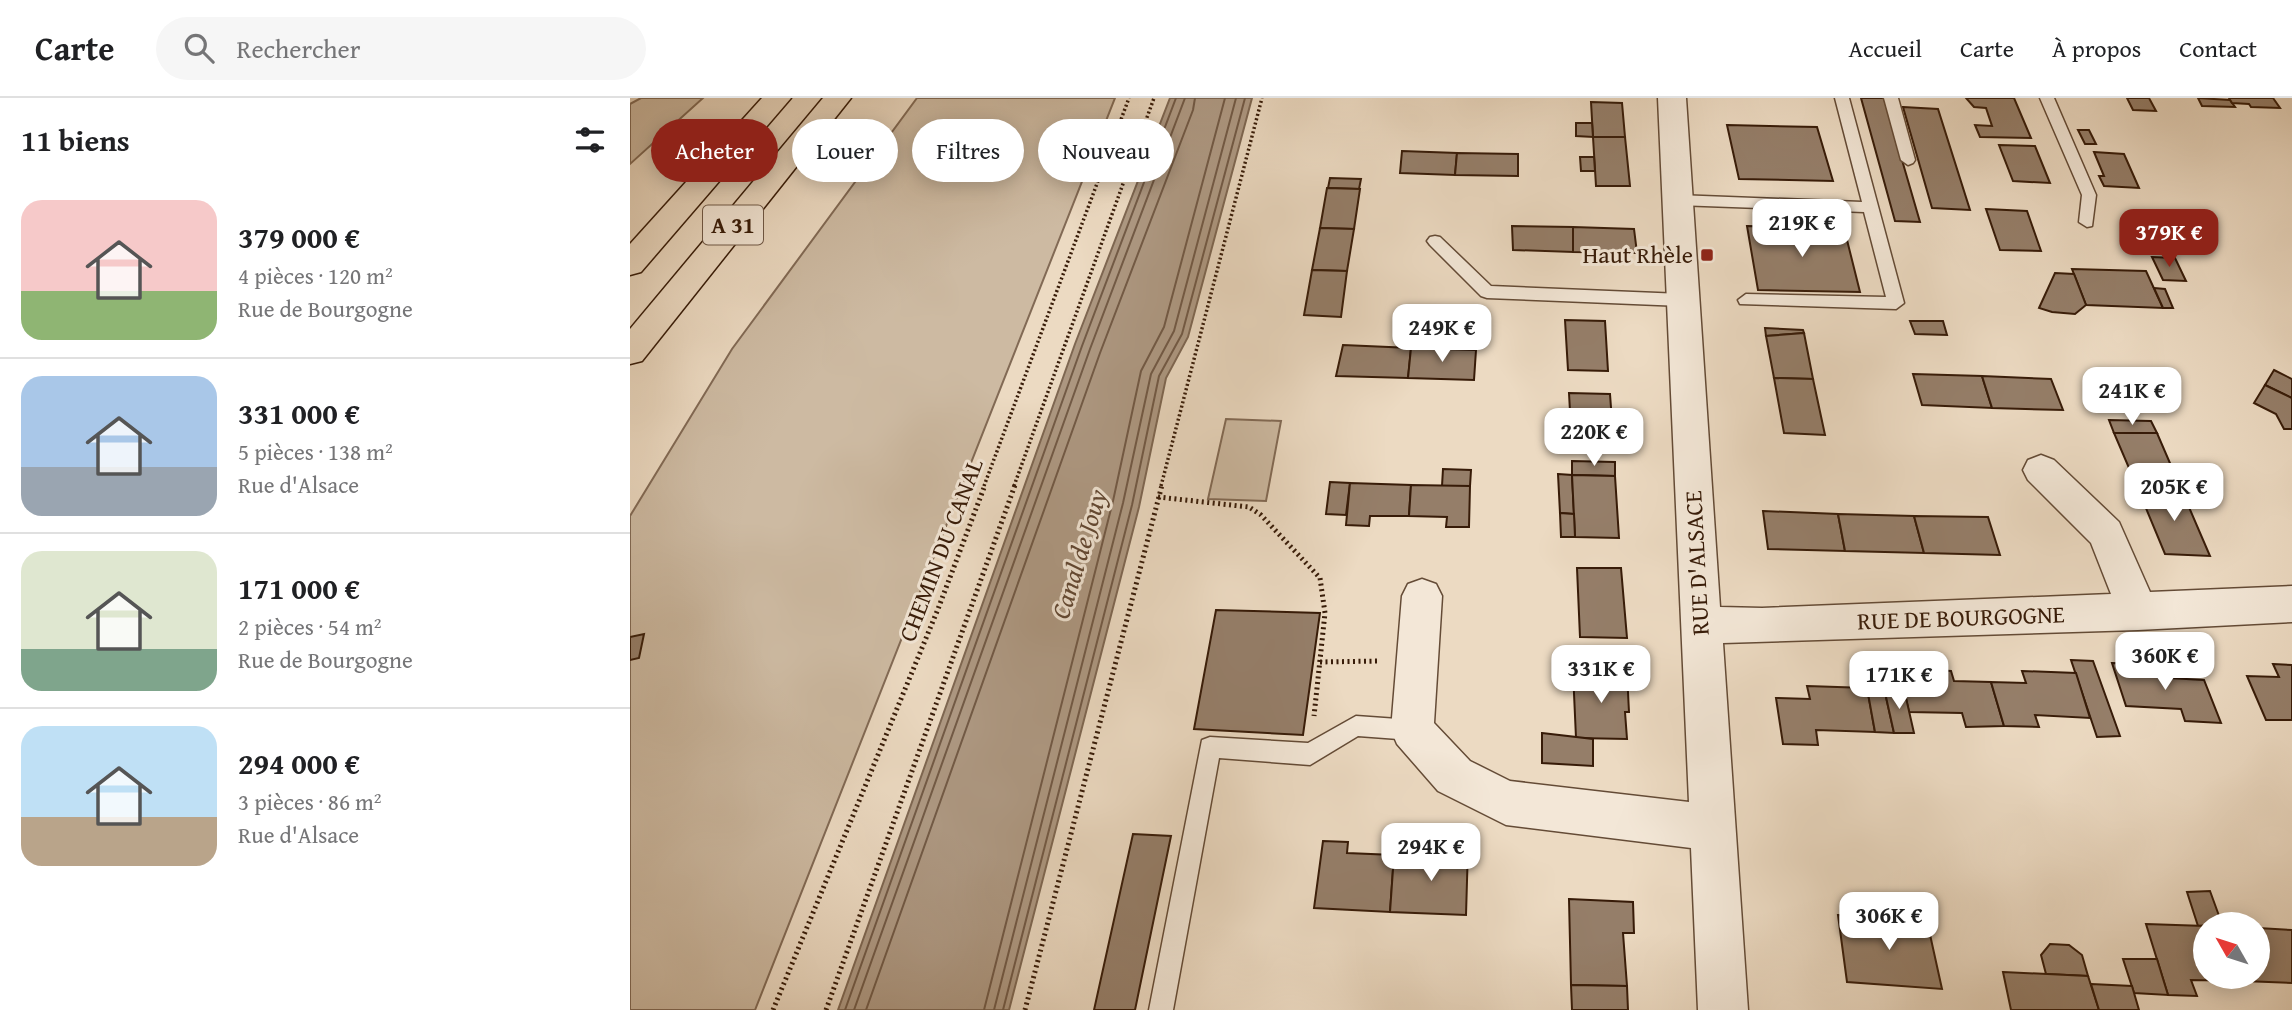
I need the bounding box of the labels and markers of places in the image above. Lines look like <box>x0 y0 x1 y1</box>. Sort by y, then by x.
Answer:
pin: 219K € <box>1745 200 1859 259</box>
pin: 379K € <box>2112 209 2226 269</box>
place label: Haut Rhèle <box>1582 237 1693 272</box>
marker: Haut Rhèle <box>1699 247 1715 263</box>
pin: 249K € <box>1385 304 1499 364</box>
pin: 241K € <box>2075 368 2189 427</box>
pin: 220K € <box>1537 408 1651 468</box>
pin: 205K € <box>2117 464 2231 523</box>
pin: 360K € <box>2108 632 2222 692</box>
pin: 331K € <box>1544 646 1658 705</box>
pin: 171K € <box>1842 652 1956 711</box>
pin: 294K € <box>1374 824 1488 883</box>
pin: 306K € <box>1832 892 1946 952</box>

